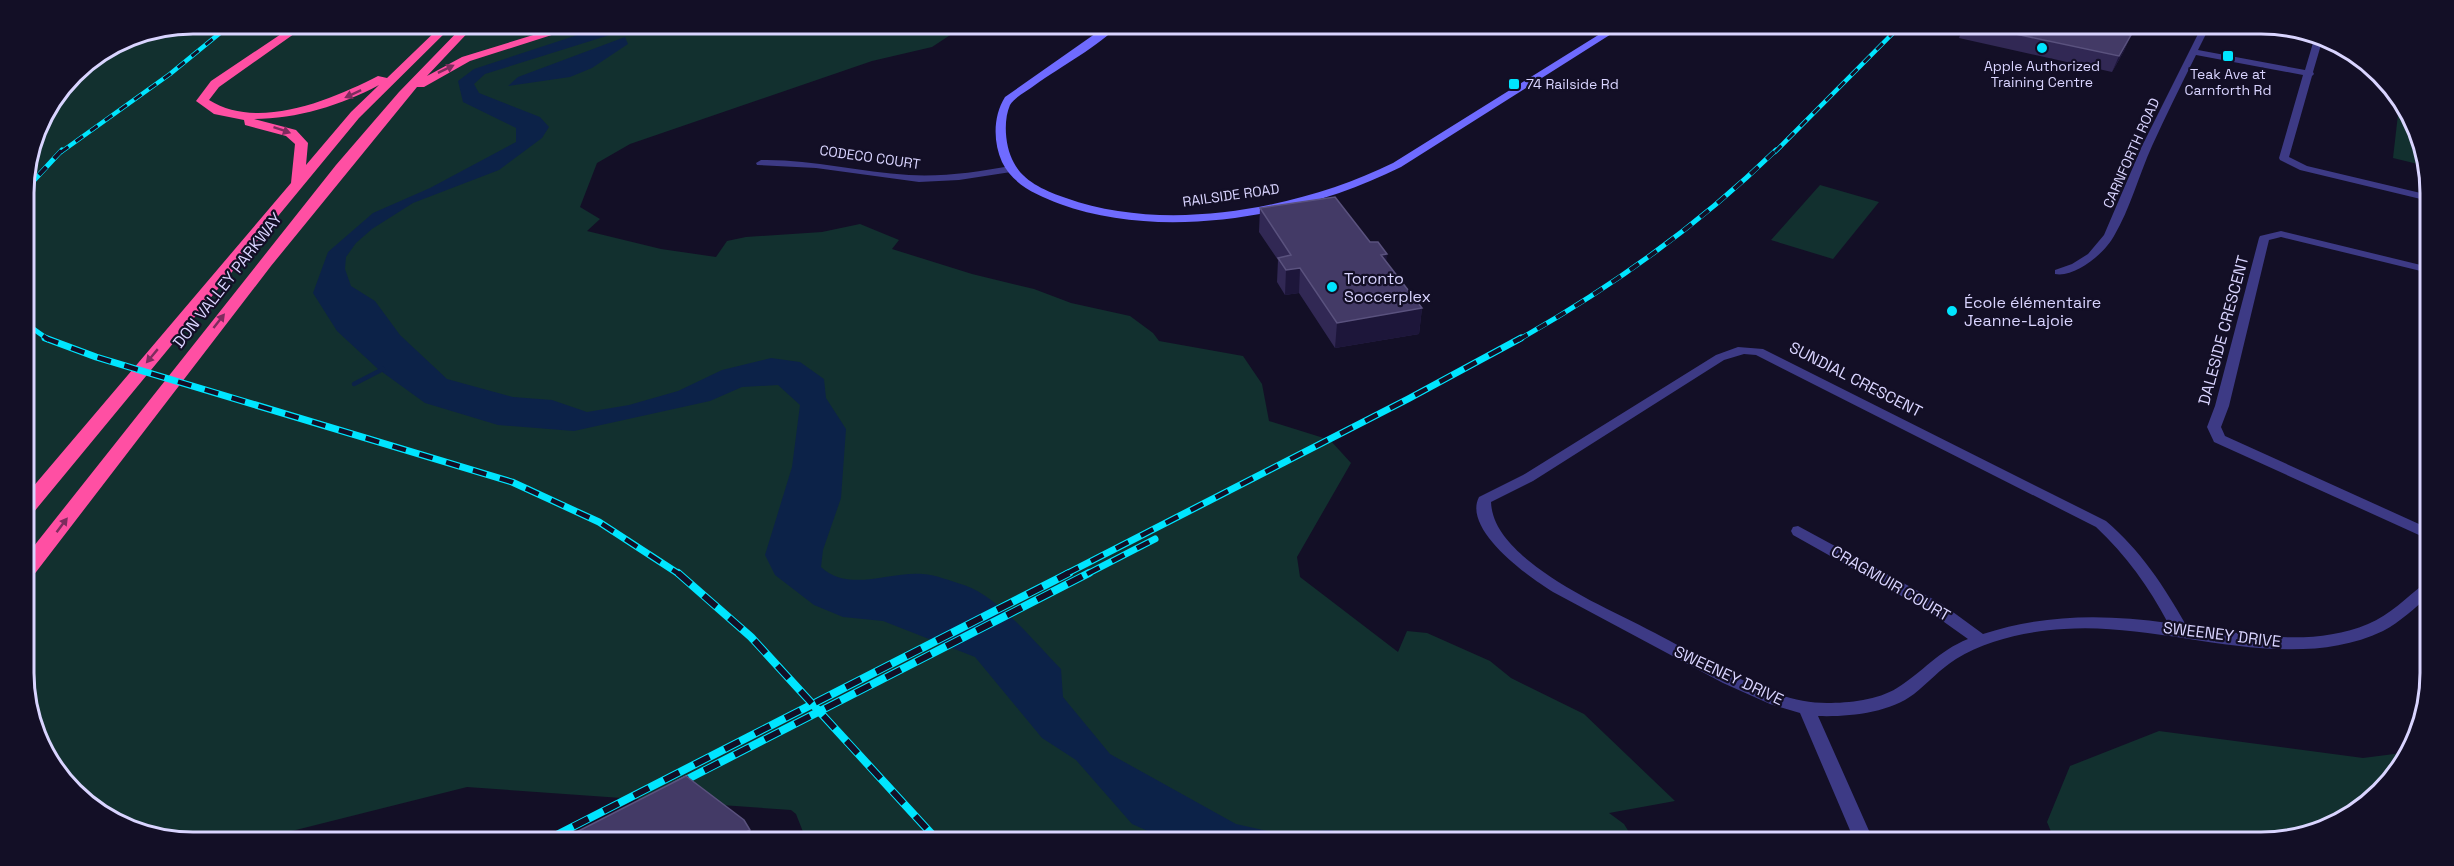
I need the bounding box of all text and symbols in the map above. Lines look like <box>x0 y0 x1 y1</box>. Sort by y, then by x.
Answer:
marker: Apple Authorized Training Centre <box>2035 41 2049 55</box>
marker: Teak Ave at Carnforth Rd <box>2221 49 2235 63</box>
place label: Apple Authorized Training Centre <box>1984 57 2100 91</box>
one-way arrow <box>437 64 454 73</box>
place label: Teak Ave at Carnforth Rd <box>2185 65 2271 99</box>
place label: 74 Railside Rd <box>1526 75 1619 93</box>
marker: 74 Railside Rd <box>1507 77 1521 91</box>
one-way arrow <box>344 89 362 99</box>
street label: CARNFORTH ROAD <box>2099 95 2163 211</box>
one-way arrow <box>273 126 291 135</box>
street label: CODECO COURT <box>818 141 922 173</box>
street label: RAILSIDE ROAD <box>1181 179 1281 211</box>
street label: DON VALLEY PARKWAY <box>168 208 287 352</box>
street label: DALESIDE CRESCENT <box>2193 253 2254 407</box>
place label: Toronto Soccerplex <box>1344 268 1431 307</box>
marker: Toronto Soccerplex <box>1325 280 1339 294</box>
place label: École élémentaire Jeanne-Lajoie <box>1964 292 2101 331</box>
marker: École élémentaire Jeanne-Lajoie <box>1945 304 1959 318</box>
one-way arrow <box>212 313 224 328</box>
street label: SUNDIAL CRESCENT <box>1786 337 1926 422</box>
one-way arrow <box>146 348 159 364</box>
one-way arrow <box>56 517 68 533</box>
street label: CRAGMUIR COURT <box>1827 541 1954 626</box>
street label: SWEENEY DRIVE <box>2162 617 2282 652</box>
street label: SWEENEY DRIVE <box>1671 641 1787 710</box>

